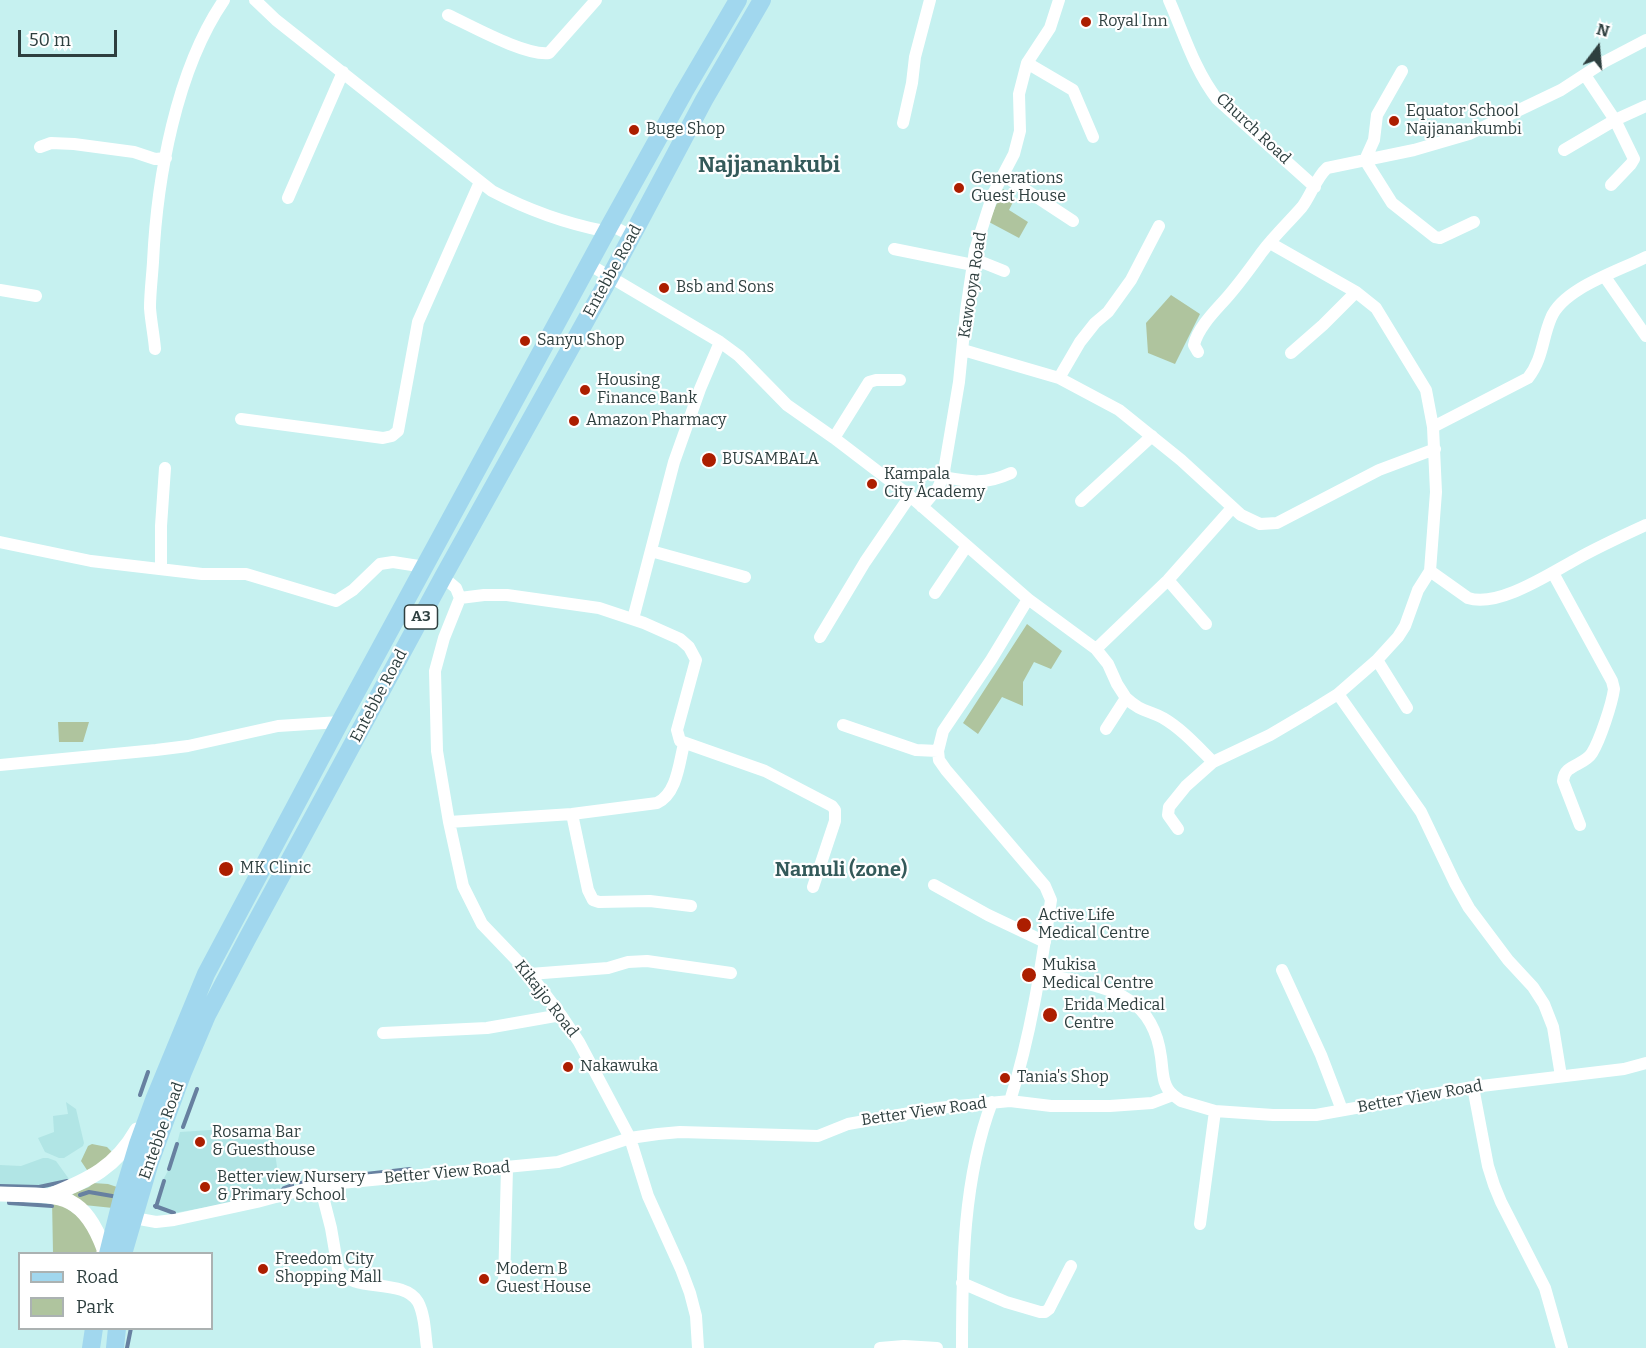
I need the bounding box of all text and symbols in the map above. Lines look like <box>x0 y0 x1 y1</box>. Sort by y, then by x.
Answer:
place label: Royal Inn <box>1098 12 1168 32</box>
marker: Royal Inn <box>1079 15 1093 29</box>
scale bar <box>21 18 120 56</box>
north arrow <box>1568 18 1628 78</box>
text: N <box>1595 19 1612 41</box>
text: 50 m <box>29 29 71 51</box>
street label: Church Road <box>1212 90 1294 168</box>
place label: Equator School Najjanankumbi <box>1406 102 1522 140</box>
marker: Equator School Najjanankumbi <box>1387 114 1401 128</box>
place label: Buge Shop <box>646 120 725 140</box>
marker: Buge Shop <box>627 123 641 137</box>
district label: Najjanankubi <box>698 153 840 179</box>
place label: Generations Guest House <box>971 169 1066 207</box>
marker: Generations Guest House <box>952 181 966 195</box>
street label: Entebbe Road <box>580 222 646 320</box>
street label: Kawooya Road <box>955 231 991 339</box>
place label: Bsb and Sons <box>676 278 774 298</box>
marker: Bsb and Sons <box>657 281 671 295</box>
place label: Sanyu Shop <box>537 331 625 351</box>
marker: Sanyu Shop <box>518 334 532 348</box>
place label: Housing Finance Bank <box>597 371 697 409</box>
marker: Housing Finance Bank <box>578 383 592 397</box>
place label: Amazon Pharmacy <box>586 411 727 431</box>
marker: Amazon Pharmacy <box>567 414 581 428</box>
place label: BUSAMBALA <box>722 450 819 470</box>
marker: BUSAMBALA <box>700 451 718 469</box>
place label: Kampala City Academy <box>884 465 985 503</box>
marker: Kampala City Academy <box>865 477 879 491</box>
road number: A3 <box>404 605 438 629</box>
street label: Entebbe Road <box>347 646 411 746</box>
district label: Namuli (zone) <box>775 858 907 882</box>
place label: MK Clinic <box>240 859 311 879</box>
marker: MK Clinic <box>217 860 235 878</box>
place label: Active Life Medical Centre <box>1038 906 1149 944</box>
marker: Active Life Medical Centre <box>1015 916 1033 934</box>
place label: Mukisa Medical Centre <box>1042 956 1153 994</box>
street label: Kikajjo Road <box>510 957 582 1041</box>
marker: Mukisa Medical Centre <box>1020 966 1038 984</box>
place label: Erida Medical Centre <box>1064 996 1165 1034</box>
marker: Erida Medical Centre <box>1041 1006 1059 1024</box>
place label: Nakawuka <box>580 1057 658 1077</box>
marker: Nakawuka <box>561 1060 575 1074</box>
place label: Tania's Shop <box>1017 1068 1109 1088</box>
marker: Tania's Shop <box>998 1071 1012 1085</box>
street label: Better View Road <box>1356 1077 1484 1117</box>
street label: Entebbe Road <box>135 1080 189 1182</box>
street label: Better View Road <box>860 1094 988 1130</box>
place label: Rosama Bar & Guesthouse <box>212 1123 315 1161</box>
marker: Rosama Bar & Guesthouse <box>193 1135 207 1149</box>
street label: Better View Road <box>383 1158 511 1188</box>
place label: Better view Nursery & Primary School <box>217 1168 365 1206</box>
marker: Better view Nursery & Primary School <box>198 1180 212 1194</box>
place label: Freedom City Shopping Mall <box>275 1250 382 1288</box>
legend <box>18 1252 213 1330</box>
place label: Modern B Guest House <box>496 1260 591 1298</box>
marker: Freedom City Shopping Mall <box>256 1262 270 1276</box>
text: Road <box>76 1266 118 1288</box>
marker: Modern B Guest House <box>477 1272 491 1286</box>
text: Park <box>76 1296 114 1318</box>

